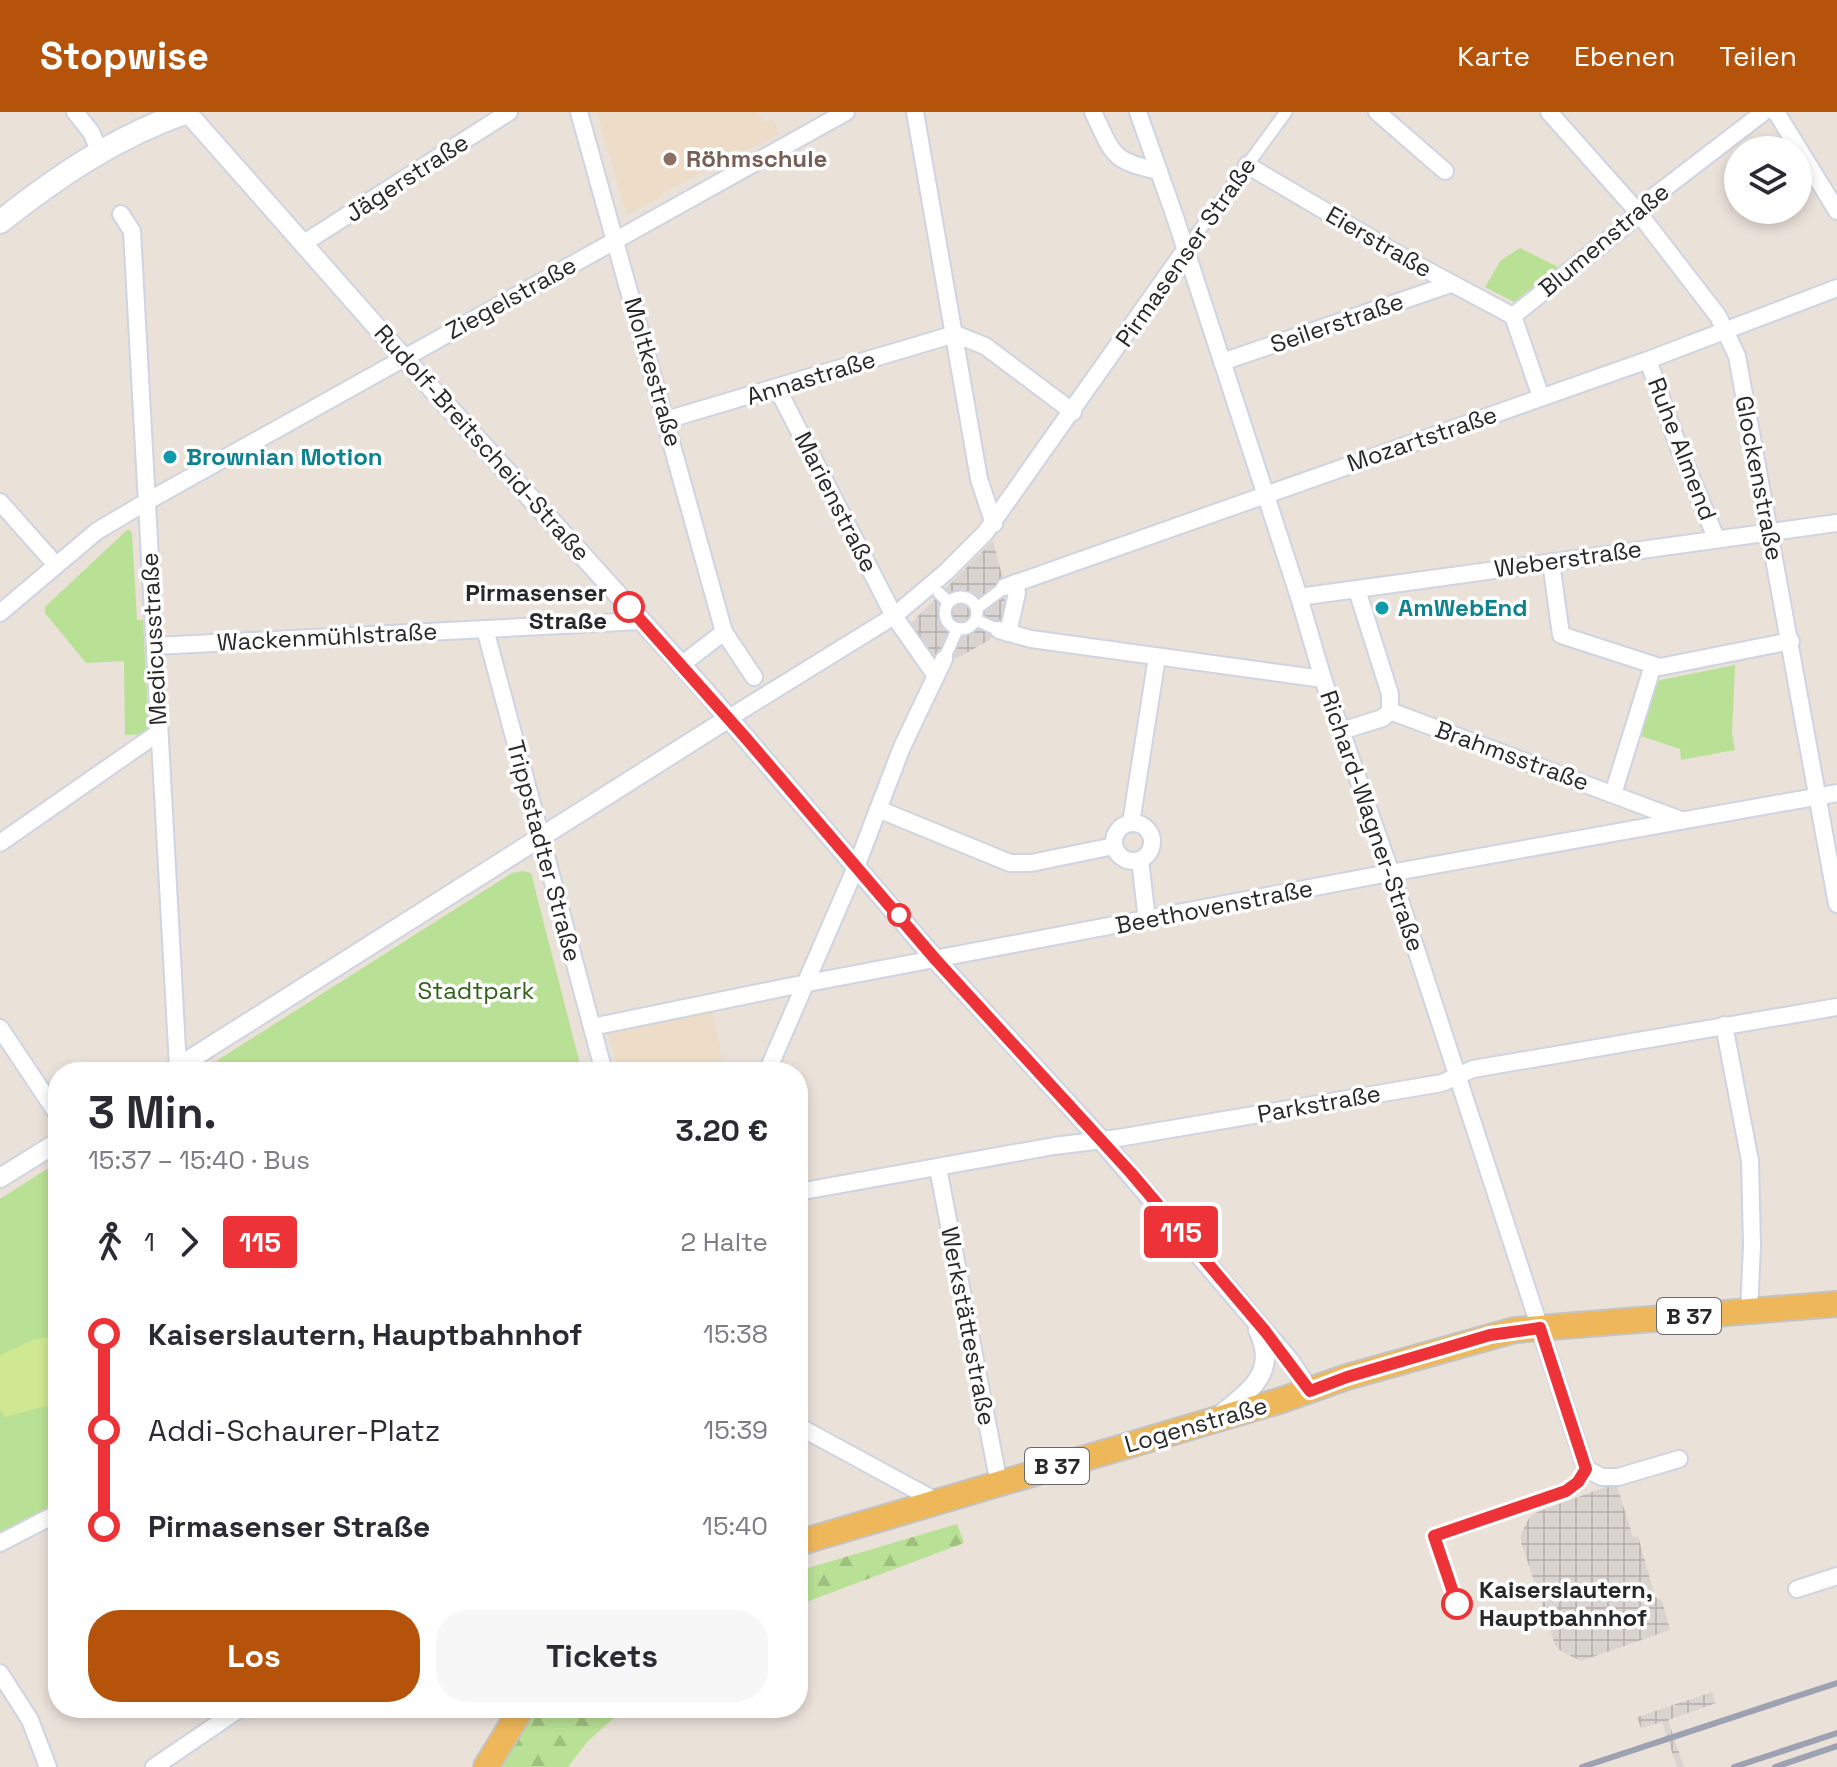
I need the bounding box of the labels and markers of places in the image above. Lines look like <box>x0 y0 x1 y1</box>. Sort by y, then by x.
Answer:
place label: Röhmschule <box>686 143 827 174</box>
marker: Röhmschule <box>661 150 679 168</box>
place label: Brownian Motion <box>186 441 383 472</box>
marker: Brownian Motion <box>161 448 179 466</box>
place label: Pirmasenser Straße <box>465 577 607 636</box>
marker: Pirmasenser Straße <box>614 592 644 622</box>
place label: AmWebEnd <box>1398 592 1528 623</box>
marker: AmWebEnd <box>1373 599 1391 617</box>
unlabelled marker <box>888 904 910 926</box>
place label: Kaiserslautern, Hauptbahnhof <box>1479 1574 1653 1633</box>
marker: Kaiserslautern, Hauptbahnhof <box>1442 1589 1472 1619</box>

